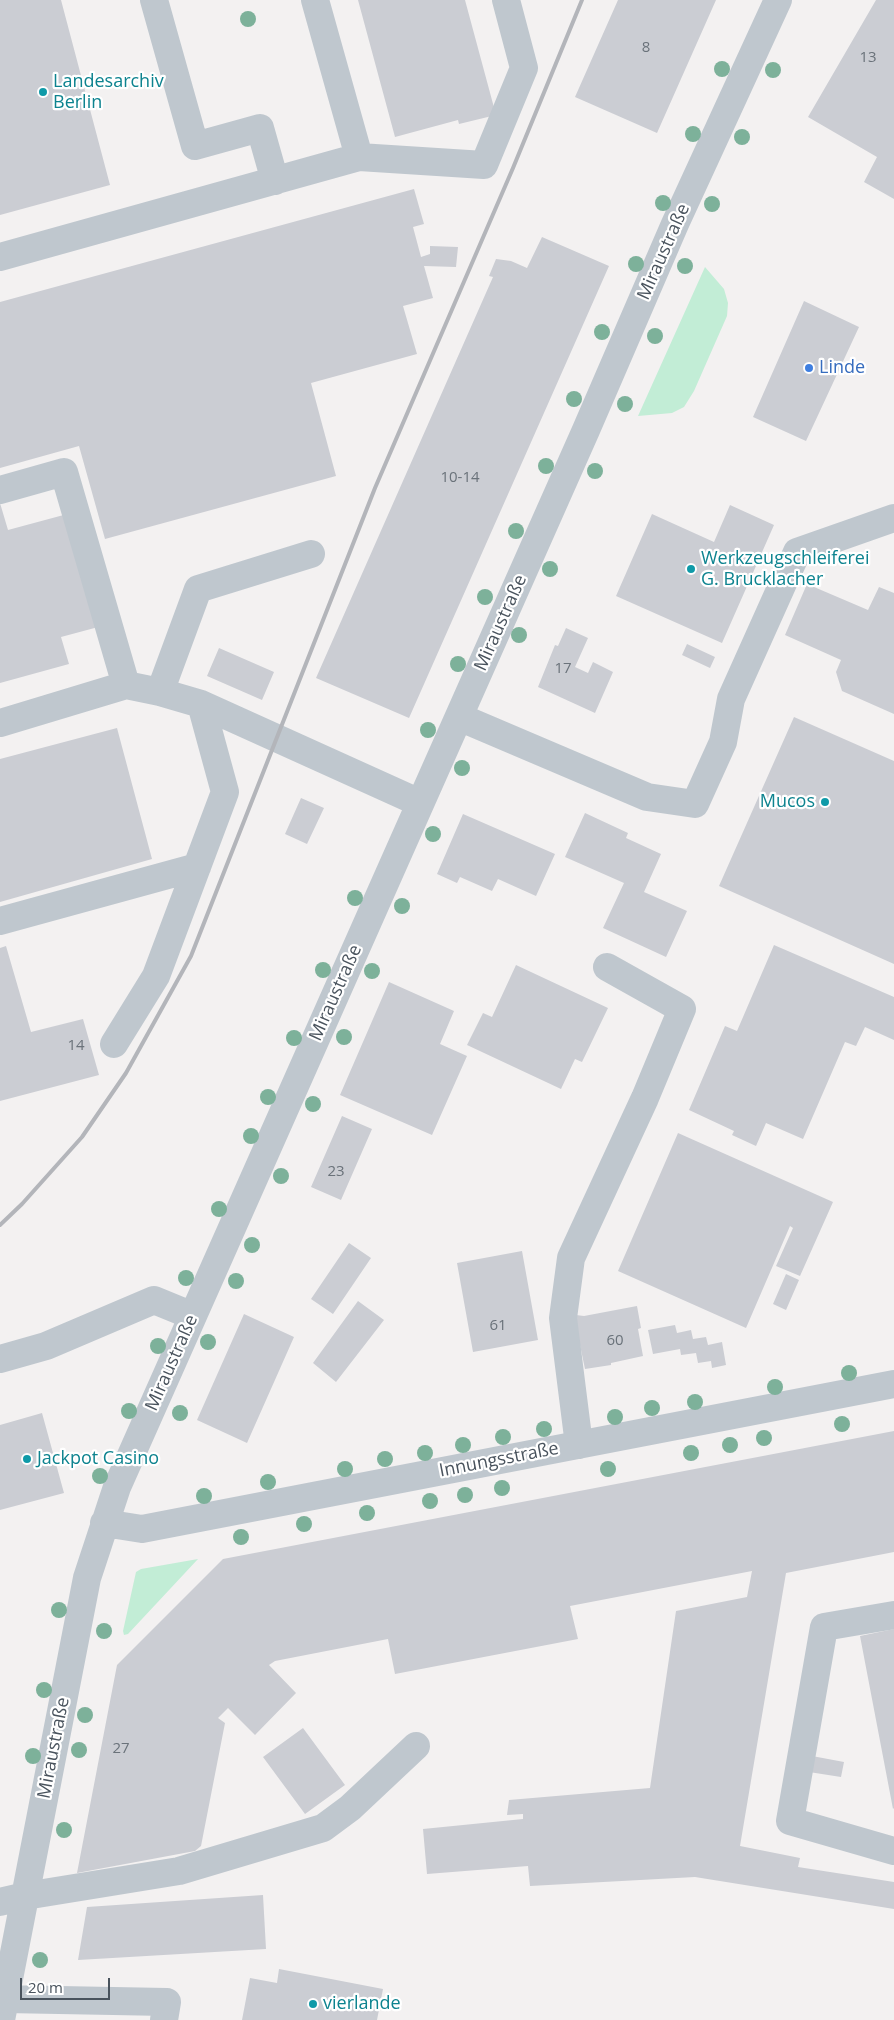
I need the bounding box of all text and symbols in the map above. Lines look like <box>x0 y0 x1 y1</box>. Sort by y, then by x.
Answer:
house number: 8 <box>642 39 650 57</box>
house number: 13 <box>859 49 877 67</box>
place label: Landesarchiv Berlin <box>53 71 164 114</box>
marker: Landesarchiv Berlin <box>37 86 49 98</box>
street label: Miraustraße <box>633 201 695 303</box>
place label: Linde <box>819 357 865 379</box>
marker: Linde <box>803 362 815 374</box>
house number: 10-14 <box>440 469 480 487</box>
place label: Werkzeugschleiferei G. Brucklacher <box>701 548 870 590</box>
marker: Werkzeugschleiferei G. Brucklacher <box>685 563 697 575</box>
street label: Miraustraße <box>470 572 532 674</box>
house number: 17 <box>554 660 572 678</box>
place label: Mucos <box>760 791 815 813</box>
marker: Mucos <box>819 796 831 808</box>
street label: Miraustraße <box>305 942 367 1044</box>
house number: 14 <box>67 1037 85 1055</box>
house number: 23 <box>327 1163 345 1181</box>
street label: Miraustraße <box>141 1312 203 1414</box>
house number: 61 <box>489 1317 507 1335</box>
house number: 60 <box>606 1332 624 1350</box>
street label: Innungsstraße <box>437 1438 561 1482</box>
place label: Jackpot Casino <box>37 1448 159 1470</box>
marker: Jackpot Casino <box>21 1453 33 1465</box>
street label: Miraustraße <box>34 1695 74 1801</box>
house number: 27 <box>112 1740 130 1758</box>
scale bar <box>22 1968 112 2000</box>
text: 20 m <box>28 1977 63 1997</box>
place label: vierlande <box>323 1993 401 2015</box>
marker: vierlande <box>307 1998 319 2010</box>

